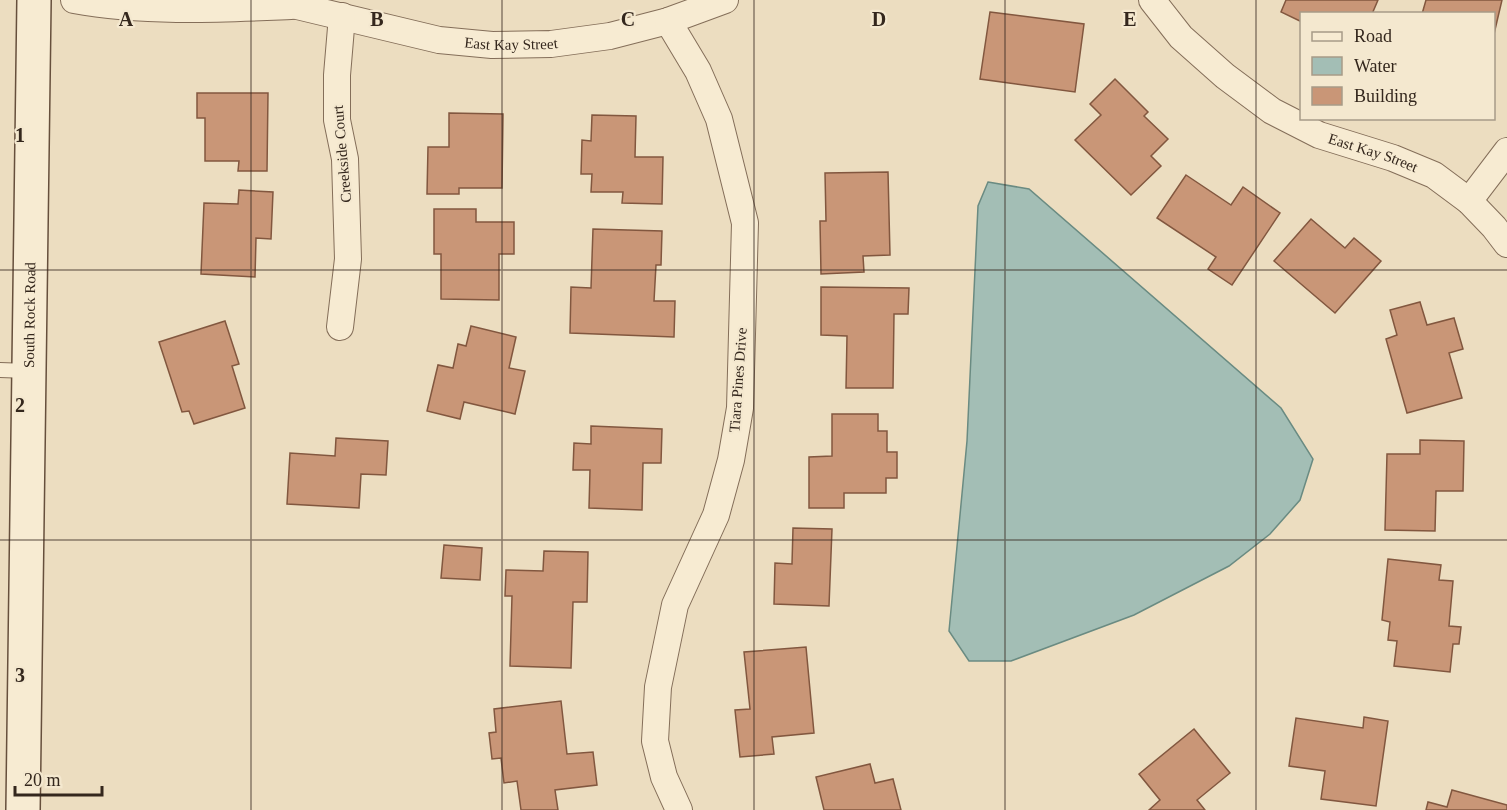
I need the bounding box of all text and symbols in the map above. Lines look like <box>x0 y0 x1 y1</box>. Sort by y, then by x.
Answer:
text: A <box>119 8 134 30</box>
text: B <box>370 8 384 30</box>
text: C <box>621 8 635 30</box>
text: D <box>872 8 886 30</box>
text: E <box>1123 8 1137 30</box>
legend <box>1300 12 1495 120</box>
text: Road <box>1354 26 1392 46</box>
street label: East Kay Street <box>464 34 560 53</box>
text: Water <box>1354 56 1397 76</box>
text: Building <box>1354 86 1417 106</box>
street label: Creekside Court <box>330 104 354 203</box>
text: 1 <box>15 124 25 146</box>
street label: East Kay Street <box>1326 130 1421 176</box>
street label: South Rock Road <box>21 261 38 368</box>
street label: Tiara Pines Drive <box>726 327 750 433</box>
text: 2 <box>15 394 25 416</box>
text: 3 <box>15 664 25 686</box>
scale bar <box>15 759 102 797</box>
text: 20 m <box>24 770 61 790</box>

